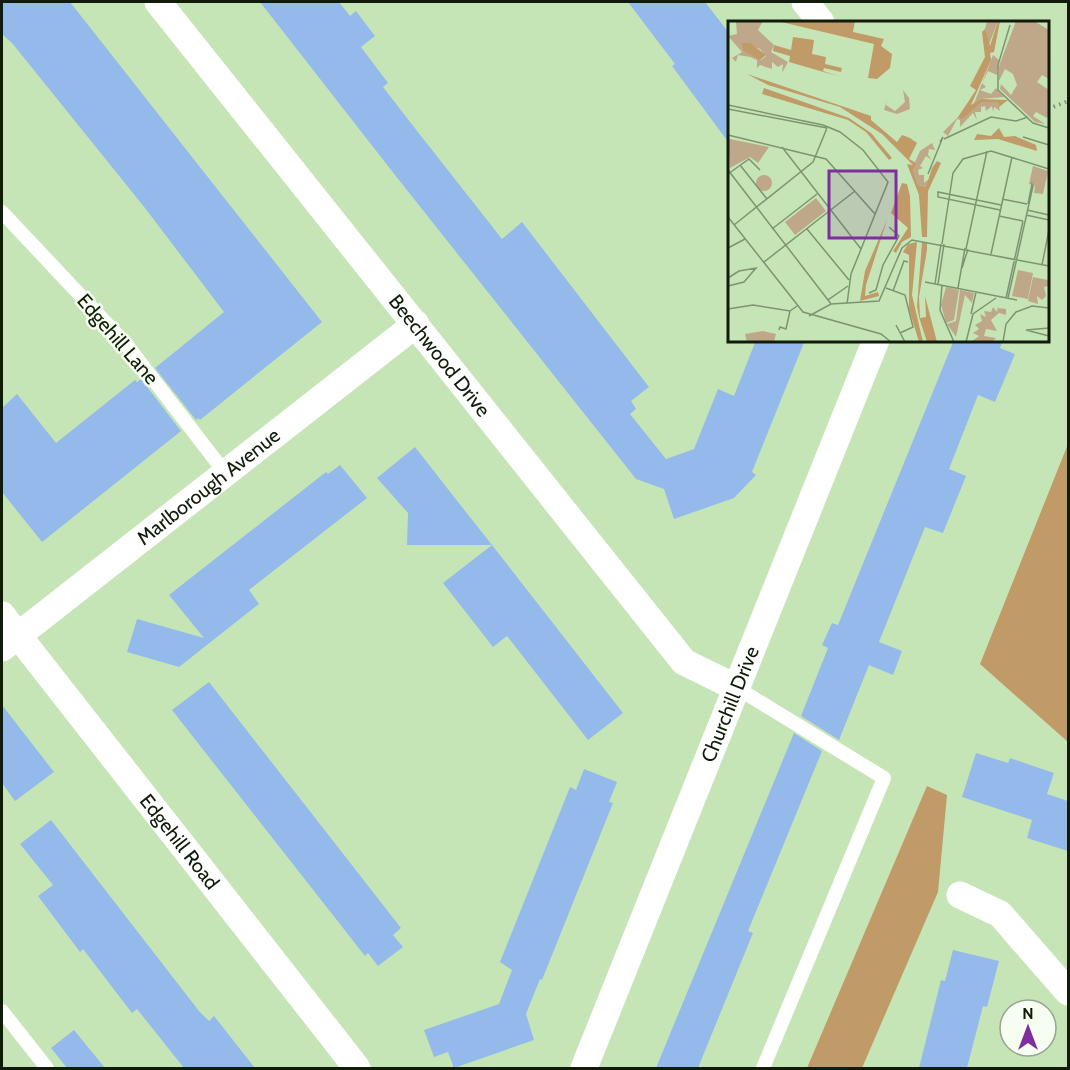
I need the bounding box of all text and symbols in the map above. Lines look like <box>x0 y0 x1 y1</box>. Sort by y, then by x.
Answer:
inset map <box>728 21 1049 342</box>
street label: Edgehill Lane <box>72 289 164 389</box>
street label: Beechwood Drive <box>384 290 496 421</box>
street label: Marlborough Avenue <box>132 423 285 550</box>
street label: Churchill Drive <box>696 643 764 766</box>
street label: Edgehill Road <box>135 789 224 894</box>
north arrow <box>998 998 1058 1058</box>
text: N <box>1022 1004 1034 1023</box>

